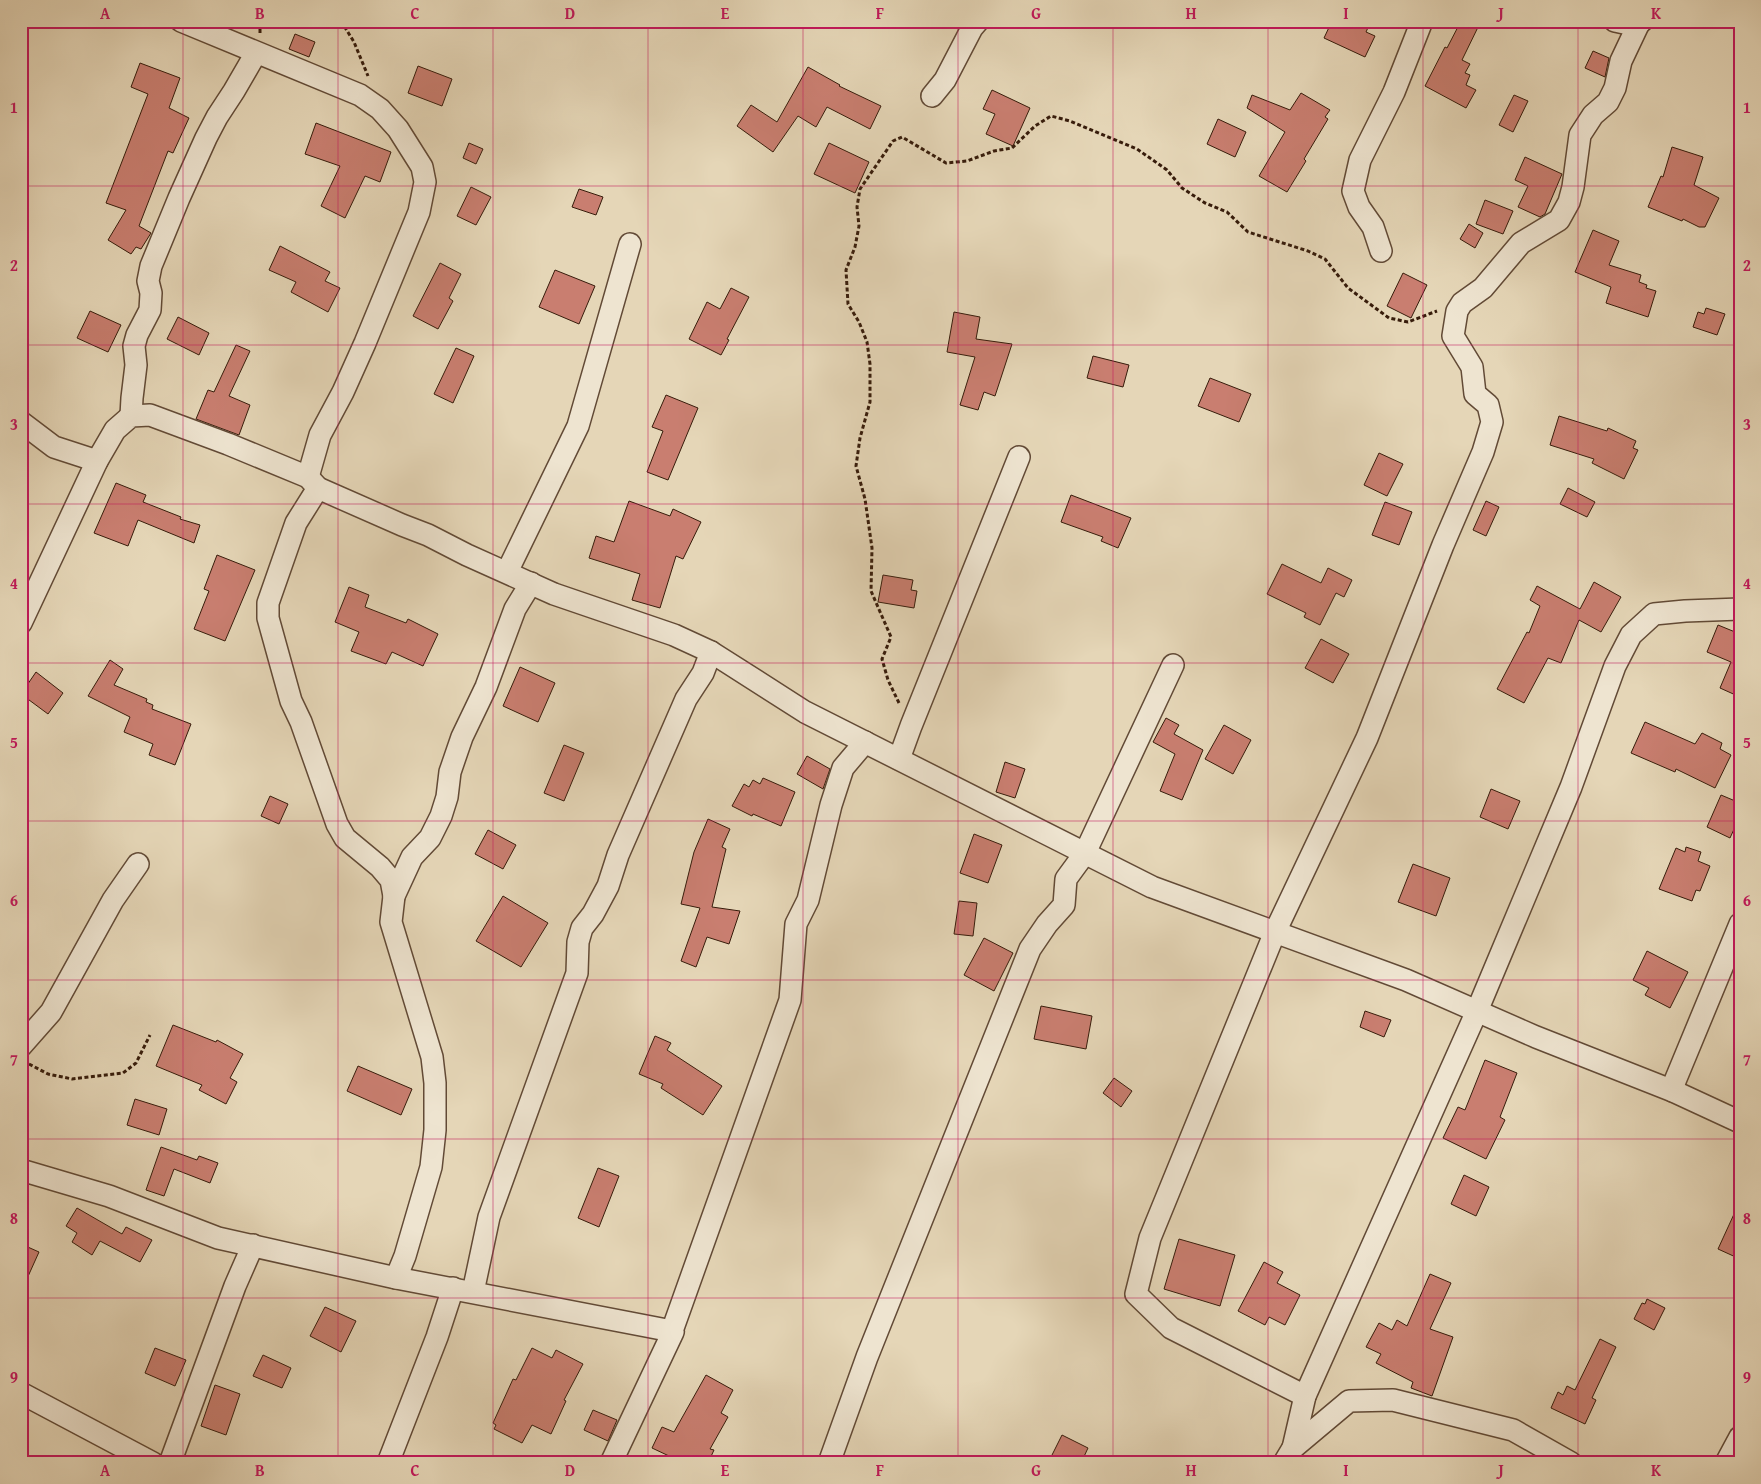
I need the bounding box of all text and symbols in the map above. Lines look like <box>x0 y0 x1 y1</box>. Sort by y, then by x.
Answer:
text: A <box>100 1 111 25</box>
text: B <box>255 1 265 25</box>
text: C <box>410 1 420 25</box>
text: D <box>565 1 575 25</box>
text: E <box>721 1 730 25</box>
text: F <box>876 1 884 25</box>
text: G <box>1031 1 1041 25</box>
text: H <box>1185 1 1197 25</box>
text: I <box>1343 1 1349 25</box>
text: J <box>1495 1 1504 25</box>
text: K <box>1651 1 1662 25</box>
text: 1 <box>10 95 18 119</box>
text: 1 <box>1743 95 1751 119</box>
text: 2 <box>10 253 18 277</box>
text: 2 <box>1743 253 1751 277</box>
text: 3 <box>10 412 18 436</box>
text: 3 <box>1743 412 1751 436</box>
text: 4 <box>10 571 18 595</box>
text: 4 <box>1743 571 1751 595</box>
text: 5 <box>10 730 18 754</box>
text: 5 <box>1743 730 1751 754</box>
text: 6 <box>10 888 18 912</box>
text: 6 <box>1743 888 1751 912</box>
text: 7 <box>10 1047 18 1071</box>
text: 7 <box>1743 1047 1751 1071</box>
text: 8 <box>10 1206 18 1230</box>
text: 8 <box>1743 1206 1751 1230</box>
text: 9 <box>10 1365 18 1389</box>
text: 9 <box>1743 1365 1751 1389</box>
text: A <box>100 1458 111 1482</box>
text: B <box>255 1458 265 1482</box>
text: C <box>410 1458 420 1482</box>
text: D <box>565 1458 575 1482</box>
text: E <box>721 1458 730 1482</box>
text: F <box>876 1458 884 1482</box>
text: G <box>1031 1458 1041 1482</box>
text: H <box>1185 1458 1197 1482</box>
text: I <box>1343 1458 1349 1482</box>
text: J <box>1495 1458 1504 1482</box>
text: K <box>1651 1458 1662 1482</box>

